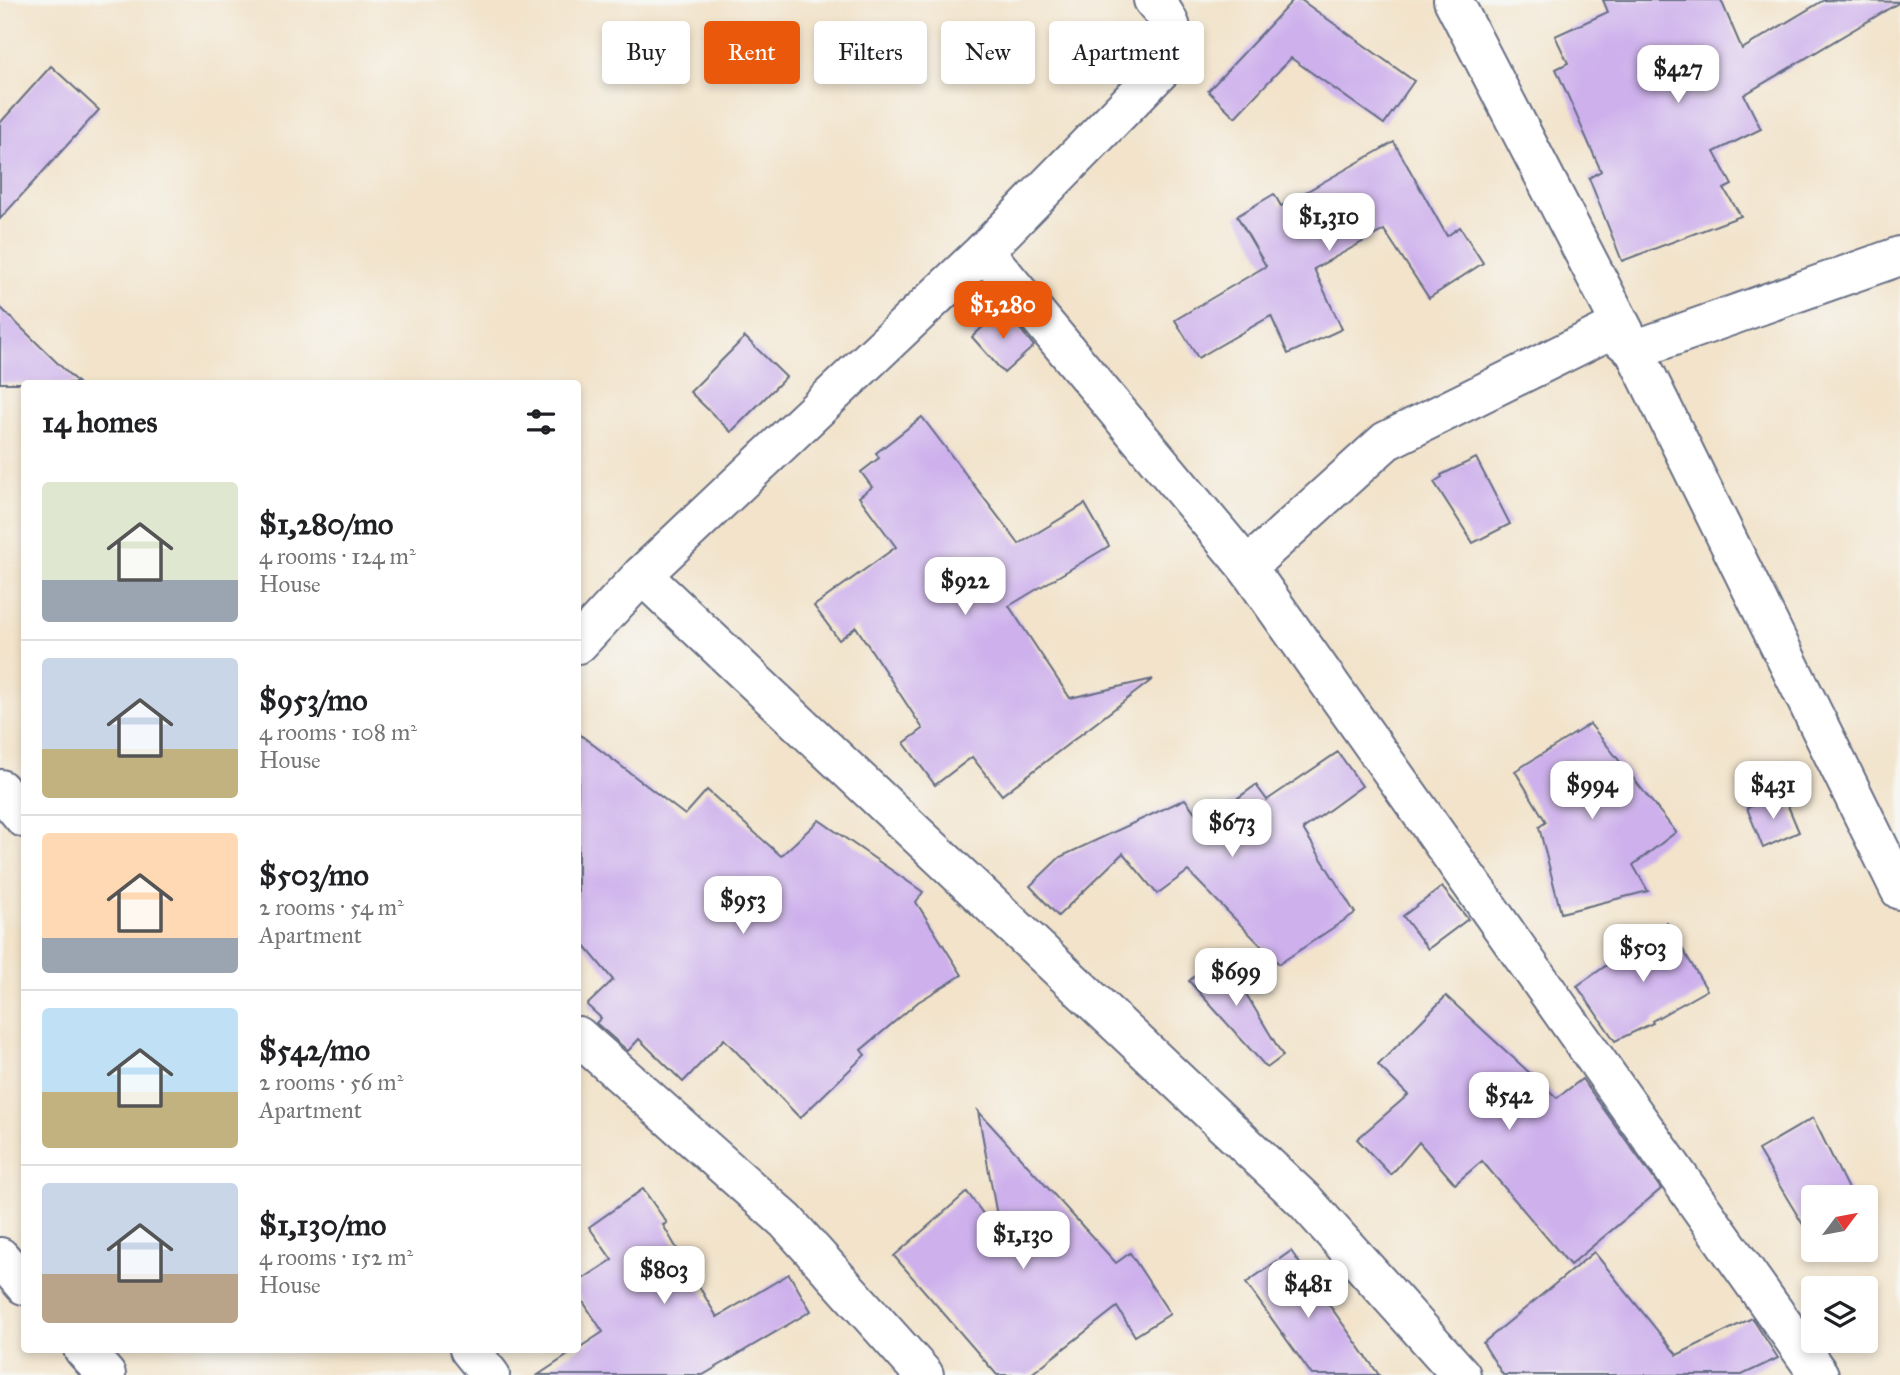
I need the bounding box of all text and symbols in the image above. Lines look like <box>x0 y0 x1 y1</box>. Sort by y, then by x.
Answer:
chip: Buy <box>602 21 690 84</box>
chip: Rent <box>704 21 800 84</box>
chip: Filters <box>814 21 927 84</box>
chip: New <box>941 21 1035 84</box>
chip: Apartment <box>1049 21 1204 84</box>
pin: $427 <box>1637 46 1719 105</box>
text: $427 <box>1653 54 1703 82</box>
pin: $1,310 <box>1272 194 1386 253</box>
text: $1,310 <box>1299 202 1359 230</box>
pin: $1,280 <box>946 282 1060 341</box>
text: $1,280 <box>970 290 1036 318</box>
icon: filters <box>522 403 560 441</box>
text: 14 homes <box>42 404 157 440</box>
text: $1,280/mo <box>259 506 393 542</box>
icon: home <box>98 510 182 594</box>
text: 4 rooms · 124 m² <box>259 542 416 570</box>
pin: $922 <box>924 558 1006 617</box>
text: $922 <box>941 566 989 594</box>
text: House <box>259 570 321 598</box>
text: $953/mo <box>259 682 368 718</box>
icon: home <box>98 686 182 770</box>
text: 4 rooms · 108 m² <box>259 718 417 746</box>
text: House <box>259 746 321 774</box>
pin: $994 <box>1551 762 1633 821</box>
pin: $431 <box>1732 762 1814 821</box>
text: $994 <box>1566 770 1618 798</box>
text: $431 <box>1751 770 1795 798</box>
pin: $673 <box>1191 800 1273 859</box>
text: $673 <box>1208 808 1256 836</box>
text: $503/mo <box>259 857 369 893</box>
icon: home <box>98 861 182 945</box>
pin: $953 <box>702 876 784 936</box>
text: $953 <box>720 885 766 913</box>
text: 2 rooms · 54 m² <box>259 893 404 921</box>
text: Apartment <box>259 921 362 949</box>
pin: $503 <box>1602 925 1684 984</box>
text: $503 <box>1619 933 1667 961</box>
pin: $699 <box>1195 948 1277 1008</box>
text: $699 <box>1211 957 1261 985</box>
text: $542/mo <box>259 1032 370 1068</box>
icon: home <box>98 1036 182 1120</box>
text: 2 rooms · 56 m² <box>259 1068 403 1096</box>
pin: $542 <box>1468 1072 1550 1132</box>
text: $542 <box>1485 1081 1533 1109</box>
text: Apartment <box>259 1096 362 1124</box>
north arrow <box>1801 1185 1878 1262</box>
map controls <box>1801 1185 1878 1353</box>
text: $1,130/mo <box>259 1207 386 1243</box>
icon: home <box>98 1211 182 1295</box>
pin: $1,130 <box>966 1212 1080 1271</box>
text: $1,130 <box>993 1220 1053 1248</box>
text: 4 rooms · 152 m² <box>259 1243 413 1271</box>
pin: $803 <box>623 1246 705 1306</box>
text: $803 <box>640 1255 688 1283</box>
pin: $481 <box>1267 1260 1349 1320</box>
text: $481 <box>1284 1269 1332 1297</box>
text: House <box>259 1271 321 1299</box>
button: layers <box>1801 1276 1878 1353</box>

